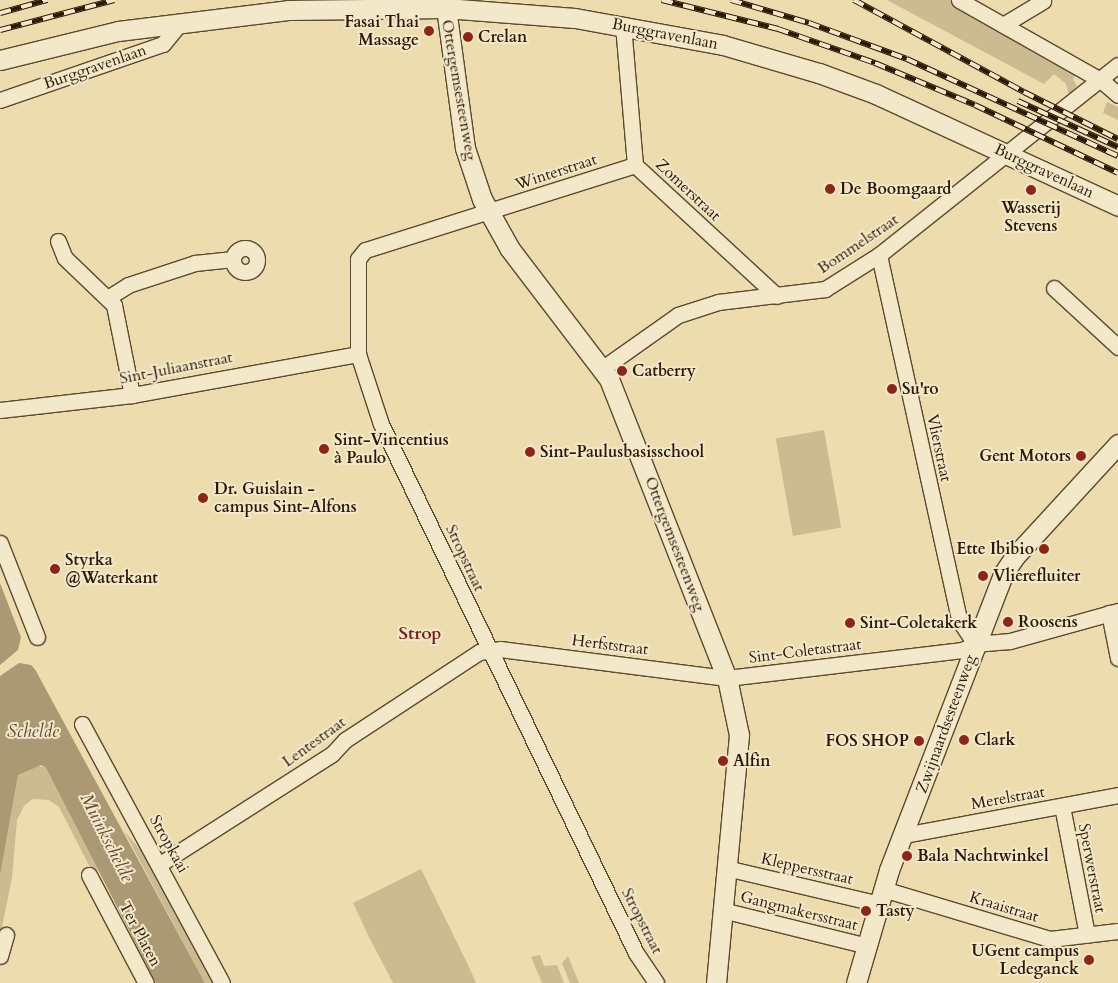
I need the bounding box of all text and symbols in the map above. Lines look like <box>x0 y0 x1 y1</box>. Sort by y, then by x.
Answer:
place label: Fasai Thai Massage <box>344 12 419 50</box>
street label: Burggravenlaan <box>610 14 720 54</box>
street label: Ottergemsesteenweg <box>437 18 481 162</box>
marker: Fasai Thai Massage <box>423 25 435 37</box>
place label: Crelan <box>478 27 527 47</box>
marker: Crelan <box>462 31 474 43</box>
street label: Burggravenlaan <box>41 40 149 94</box>
street label: Burggravenlaan <box>991 140 1097 202</box>
street label: Winterstraat <box>513 150 599 194</box>
street label: Zomerstraat <box>652 155 724 225</box>
place label: De Boomgaard <box>840 179 951 199</box>
marker: De Boomgaard <box>824 183 836 195</box>
marker: Wasserij Stevens <box>1025 184 1037 196</box>
place label: Wasserij Stevens <box>1001 198 1061 236</box>
street label: Bommelstraat <box>814 210 902 278</box>
street label: Sint-Juliaanstraat <box>118 348 234 388</box>
place label: Catberry <box>632 361 696 381</box>
marker: Catberry <box>616 365 628 377</box>
place label: Su'ro <box>902 379 939 399</box>
marker: Su'ro <box>886 383 898 395</box>
street label: Vlierstraat <box>922 412 956 484</box>
place label: Sint-Vincentius à Paulo <box>334 430 449 468</box>
place label: Sint-Paulusbasisschool <box>540 442 704 462</box>
marker: Sint-Vincentius à Paulo <box>318 443 330 455</box>
marker: Sint-Paulusbasisschool <box>524 446 536 458</box>
place label: Gent Motors <box>979 446 1071 466</box>
marker: Gent Motors <box>1075 450 1087 462</box>
street label: Ottergemsesteenweg <box>641 474 709 614</box>
place label: Dr. Guislain - campus Sint-Alfons <box>214 479 357 517</box>
marker: Dr. Guislain - campus Sint-Alfons <box>196 491 210 505</box>
street label: Stropstraat <box>441 522 489 594</box>
place label: Ette Ibibio <box>956 539 1034 559</box>
marker: Ette Ibibio <box>1038 543 1050 555</box>
place label: Styrka @Waterkant <box>65 550 158 588</box>
marker: Styrka @Waterkant <box>49 563 61 575</box>
place label: Vlierefluiter <box>993 566 1080 586</box>
marker: Vlierefluiter <box>977 570 989 582</box>
place label: Roosens <box>1018 612 1078 632</box>
place label: Sint-Coletakerk <box>860 613 977 633</box>
marker: Roosens <box>1002 616 1014 628</box>
marker: Sint-Coletakerk <box>844 617 856 629</box>
district label: Strop <box>398 623 442 645</box>
street label: Herfststraat <box>571 631 649 659</box>
street label: Sint-Coletastraat <box>748 635 862 667</box>
street label: Zwijnaardsesteenweg <box>912 652 980 796</box>
street label: Lentestraat <box>279 713 349 771</box>
water label: Schelde <box>7 721 59 743</box>
place label: Clark <box>974 730 1015 750</box>
place label: FOS SHOP <box>825 731 909 751</box>
marker: Clark <box>958 734 970 746</box>
marker: FOS SHOP <box>913 735 925 747</box>
place label: Alfin <box>733 751 771 771</box>
marker: Alfin <box>717 755 729 767</box>
street label: Merelstraat <box>970 782 1046 814</box>
water label: Muinkschelde <box>74 790 138 886</box>
street label: Stropkaai <box>145 812 193 876</box>
street label: Sperwerstraat <box>1074 822 1110 914</box>
place label: Bala Nachtwinkel <box>917 846 1049 866</box>
street label: Kleppersstraat <box>759 849 855 889</box>
marker: Bala Nachtwinkel <box>901 850 913 862</box>
street label: Stropstraat <box>617 885 667 957</box>
street label: Gangmakersstraat <box>738 887 860 935</box>
street label: Kraaistraat <box>967 887 1041 927</box>
street label: Ter Platen <box>115 898 165 970</box>
place label: Tasty <box>876 901 915 921</box>
marker: Tasty <box>860 905 872 917</box>
place label: UGent campus Ledeganck <box>971 941 1079 979</box>
marker: UGent campus Ledeganck <box>1083 954 1095 966</box>

